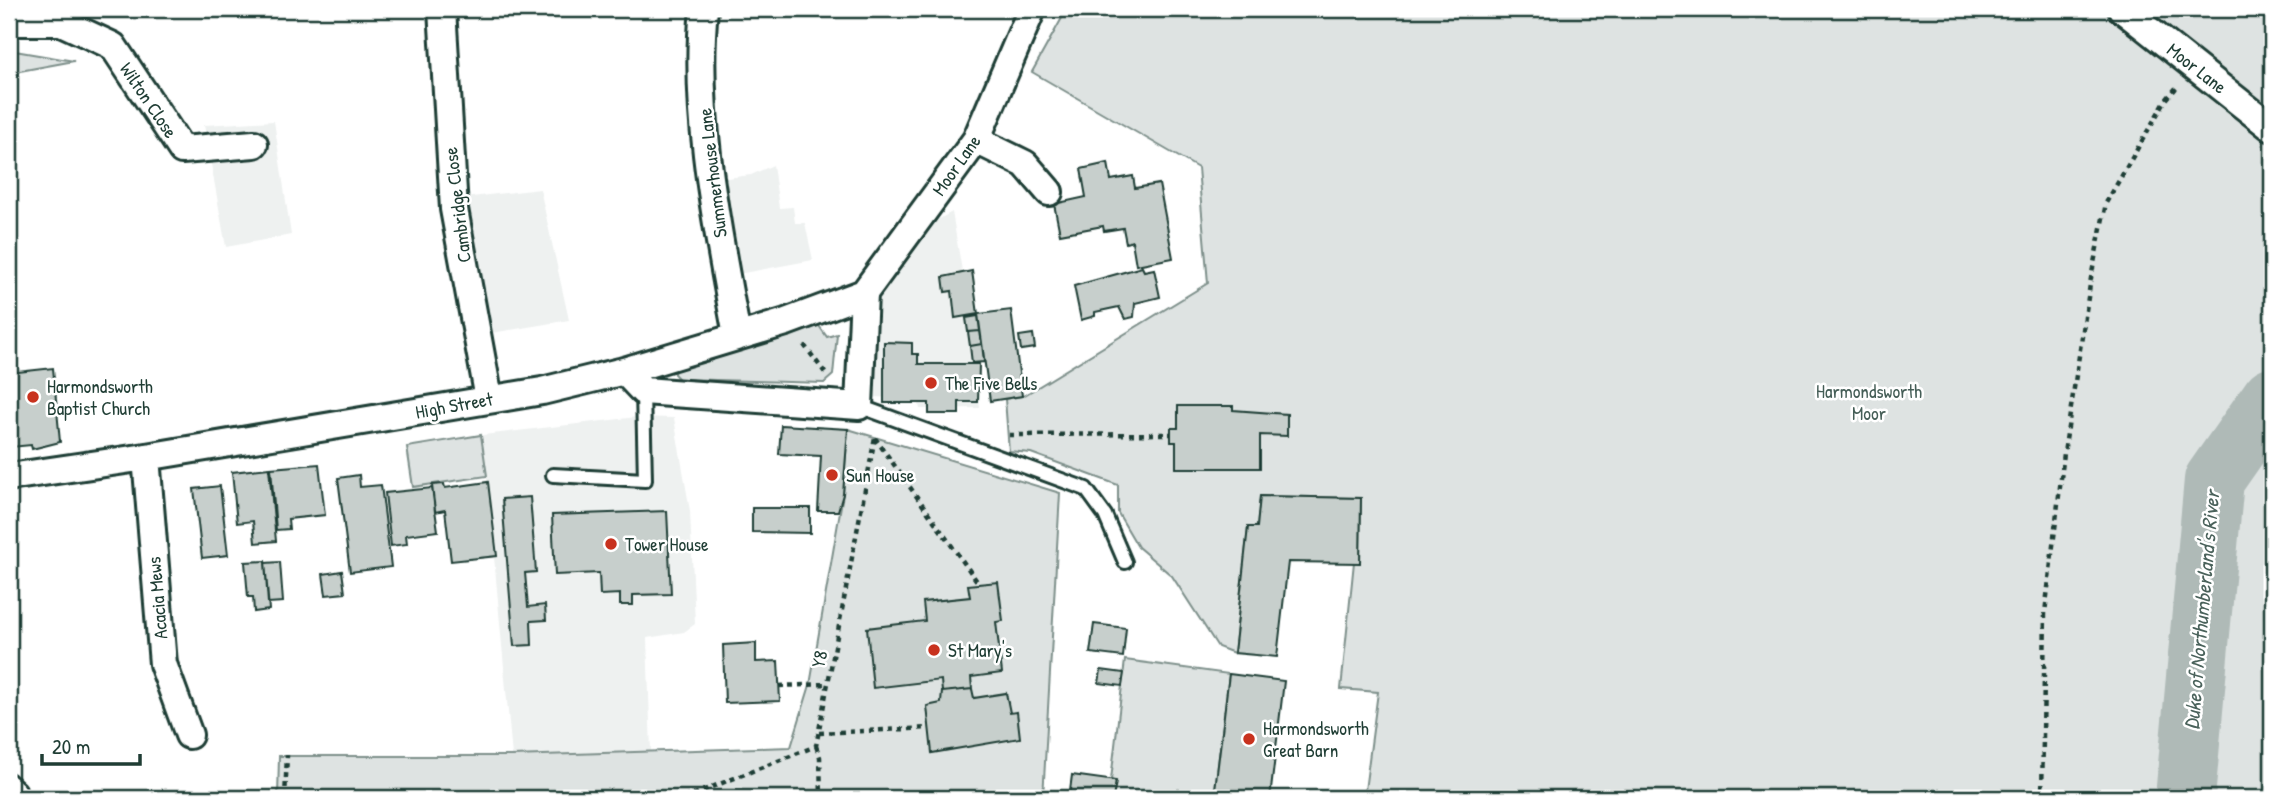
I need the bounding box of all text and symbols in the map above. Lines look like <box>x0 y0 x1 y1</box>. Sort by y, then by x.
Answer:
street label: Moor Lane <box>2162 37 2233 100</box>
street label: Wilton Close <box>114 57 184 143</box>
street label: Summerhouse Lane <box>691 106 733 239</box>
street label: Moor Lane <box>926 129 987 201</box>
street label: Cambridge Close <box>437 145 477 264</box>
place label: The Five Bells <box>945 370 1037 396</box>
place label: Harmondsworth Baptist Church <box>47 373 153 421</box>
marker: The Five Bells <box>923 375 939 391</box>
park label: Harmondsworth Moor <box>1816 378 1922 426</box>
street label: High Street <box>413 385 495 425</box>
marker: Harmondsworth Baptist Church <box>25 389 41 405</box>
place label: Sun House <box>846 462 915 488</box>
marker: Sun House <box>824 467 840 483</box>
water label: Duke of Northumberland's River <box>2177 486 2227 731</box>
place label: Tower House <box>625 531 709 557</box>
marker: Tower House <box>603 536 619 552</box>
street label: Acacia Mews <box>140 556 174 640</box>
place label: St Mary's <box>948 637 1012 663</box>
marker: St Mary's <box>926 642 942 658</box>
street label: Y8 <box>805 648 833 670</box>
place label: Harmondsworth Great Barn <box>1263 715 1369 763</box>
scale bar <box>42 723 140 767</box>
marker: Harmondsworth Great Barn <box>1241 731 1257 747</box>
text: 20 m <box>52 732 90 761</box>

